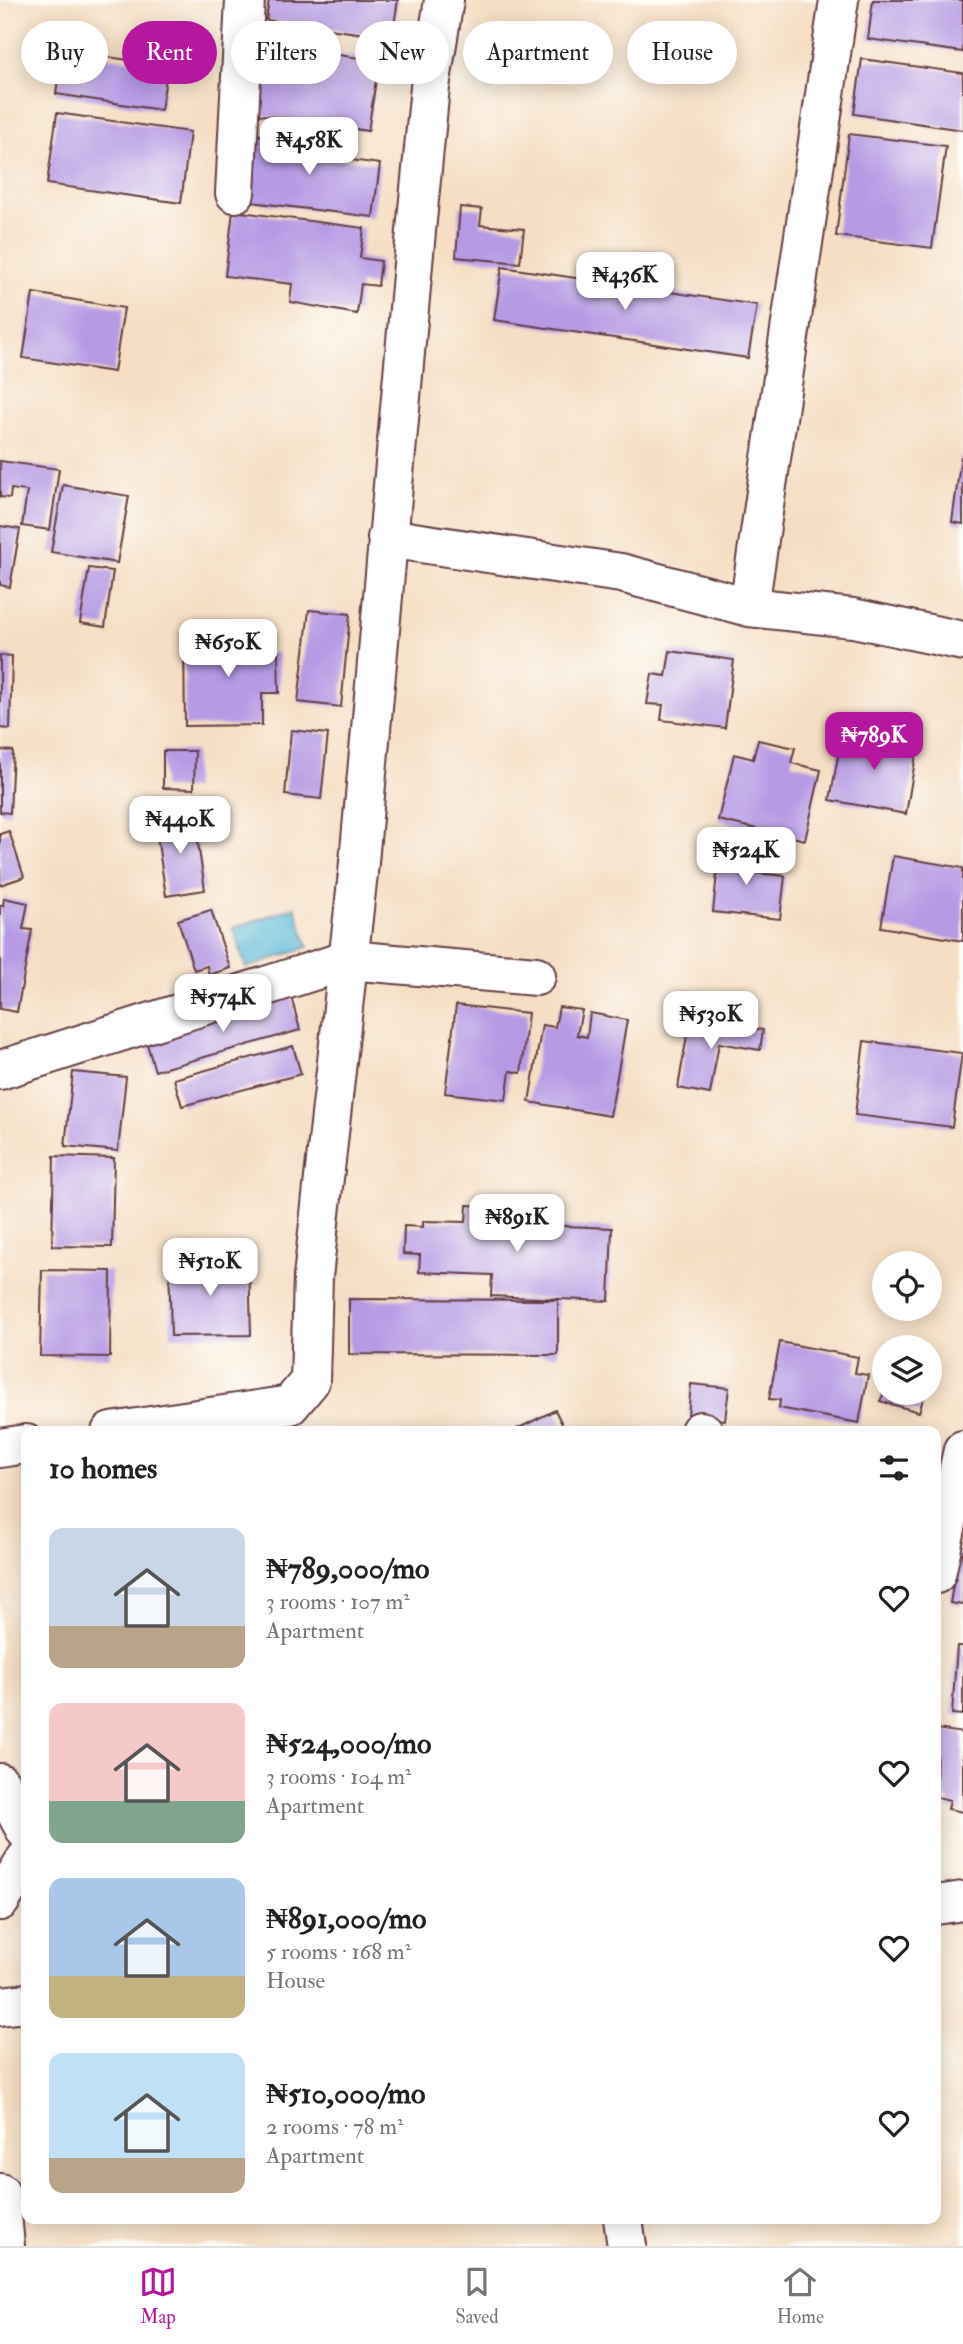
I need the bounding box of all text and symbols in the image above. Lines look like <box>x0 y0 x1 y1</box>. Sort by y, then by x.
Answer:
chip: Buy <box>21 21 108 84</box>
chip: Rent <box>122 21 217 84</box>
chip: Filters <box>231 21 341 84</box>
chip: New <box>355 21 449 84</box>
chip: Apartment <box>463 21 613 84</box>
chip: House <box>627 21 737 84</box>
pin: ₦458K <box>260 118 358 177</box>
text: ₦458K <box>276 125 342 154</box>
pin: ₦436K <box>576 252 674 312</box>
text: ₦436K <box>592 260 658 289</box>
pin: ₦650K <box>179 620 277 679</box>
text: ₦650K <box>195 627 261 656</box>
pin: ₦789K <box>825 712 923 772</box>
text: ₦789K <box>841 720 907 749</box>
pin: ₦440K <box>131 796 229 856</box>
text: ₦440K <box>145 804 215 833</box>
pin: ₦524K <box>697 828 795 887</box>
text: ₦524K <box>713 835 779 864</box>
pin: ₦574K <box>174 974 272 1034</box>
text: ₦574K <box>190 982 256 1011</box>
pin: ₦530K <box>662 992 760 1051</box>
text: ₦530K <box>679 999 743 1028</box>
pin: ₦891K <box>468 1194 566 1254</box>
text: ₦891K <box>485 1202 549 1231</box>
pin: ₦510K <box>161 1238 259 1298</box>
text: ₦510K <box>179 1246 241 1275</box>
map controls <box>872 1251 942 1405</box>
button: locate <box>872 1251 942 1321</box>
button: layers <box>872 1335 942 1405</box>
icon: filters <box>875 1449 913 1487</box>
text: 10 homes <box>49 1450 157 1487</box>
text: ₦789,000/mo <box>266 1550 430 1587</box>
icon: home <box>105 1556 189 1640</box>
icon: heart <box>875 1579 913 1617</box>
text: 3 rooms · 107 m² <box>266 1587 410 1616</box>
text: Apartment <box>266 1616 364 1645</box>
text: ₦524,000/mo <box>266 1725 431 1762</box>
icon: home <box>105 1731 189 1815</box>
icon: heart <box>875 1754 913 1792</box>
text: 3 rooms · 104 m² <box>266 1762 412 1791</box>
text: Apartment <box>266 1791 364 1820</box>
text: ₦891,000/mo <box>266 1900 426 1937</box>
icon: home <box>105 1906 189 1990</box>
icon: heart <box>875 1929 913 1967</box>
text: 5 rooms · 168 m² <box>266 1937 411 1966</box>
text: House <box>266 1966 325 1995</box>
text: ₦510,000/mo <box>266 2075 425 2112</box>
icon: home <box>105 2081 189 2165</box>
icon: heart <box>875 2104 913 2142</box>
text: 2 rooms · 78 m² <box>266 2112 404 2141</box>
text: Apartment <box>266 2141 364 2170</box>
tab: Map <box>139 2263 177 2329</box>
tab: Saved <box>455 2263 499 2329</box>
tab: Home <box>777 2263 824 2329</box>

